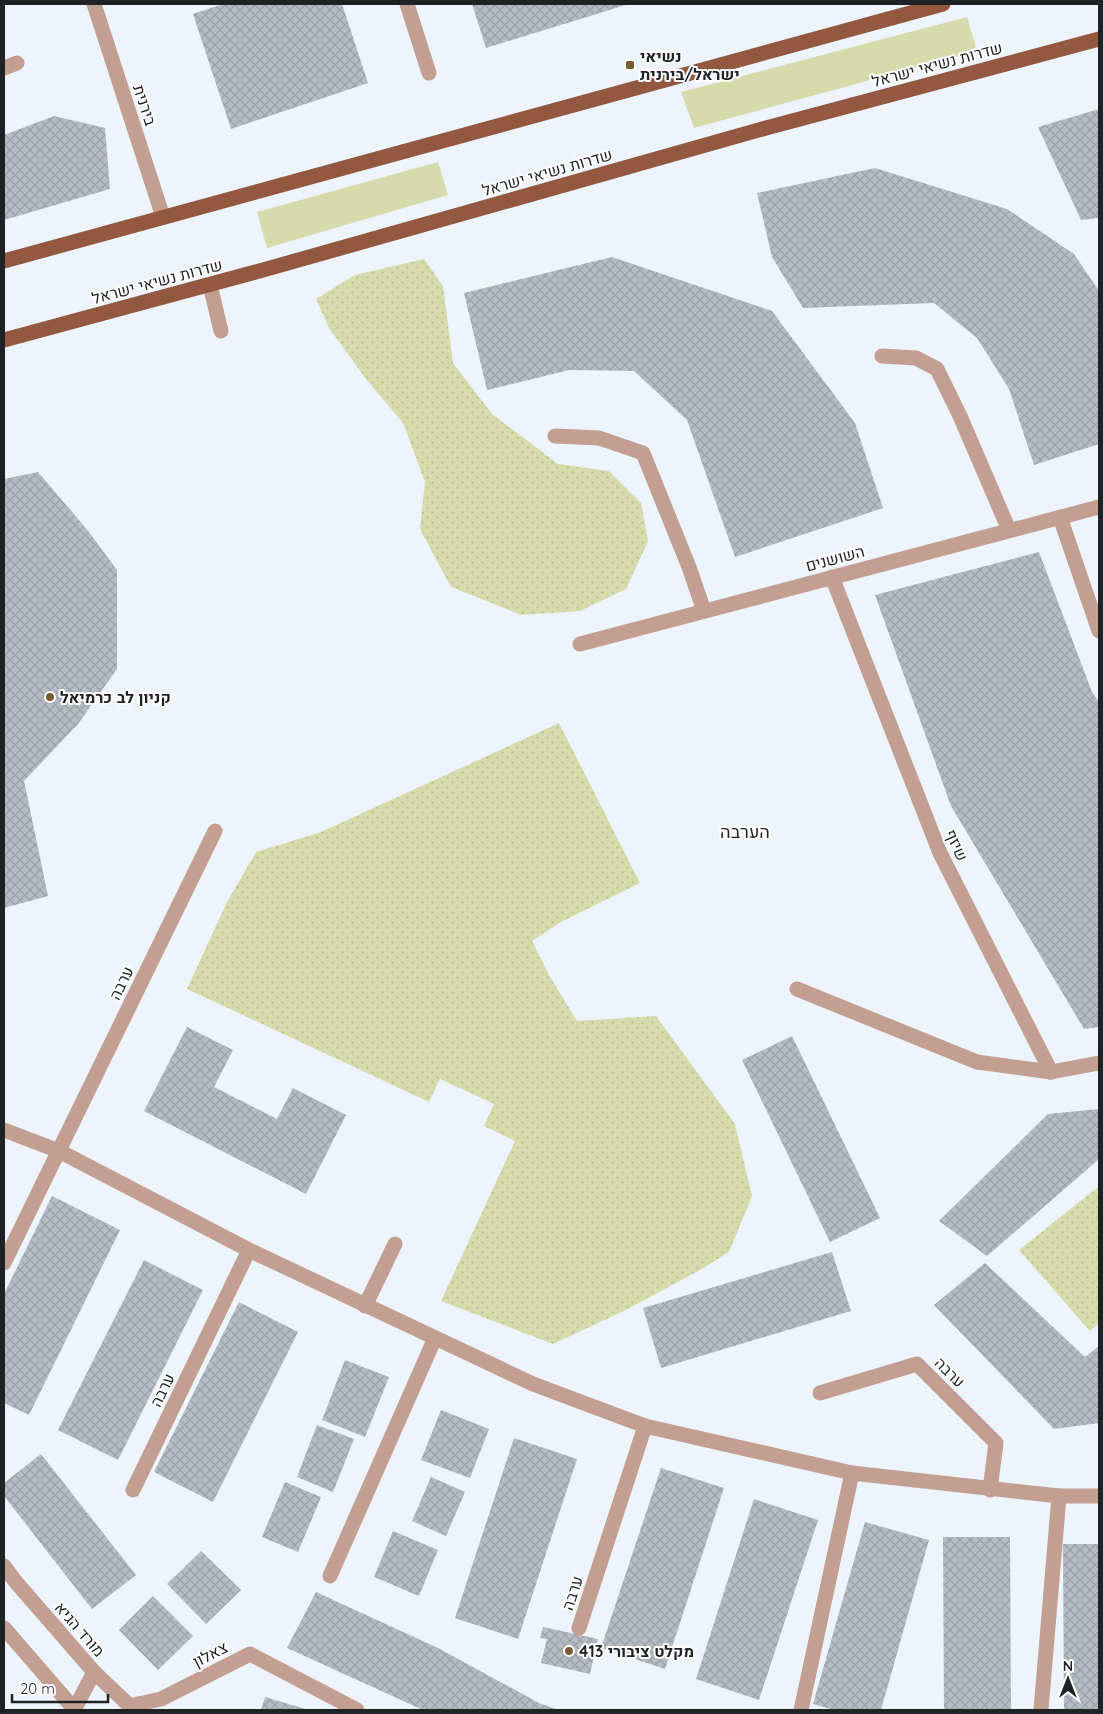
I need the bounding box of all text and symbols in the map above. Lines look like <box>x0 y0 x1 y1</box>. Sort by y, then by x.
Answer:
street label: שדרות נשיאי ישראל <box>869 37 1005 91</box>
place label: נשיאי ישראל/בירנית <box>640 46 740 84</box>
marker: נשיאי ישראל/בירנית <box>624 59 636 71</box>
street label: בירנית <box>129 82 161 128</box>
street label: שדרות נשיאי ישראל <box>480 144 614 200</box>
street label: שדרות נשיאי ישראל <box>89 254 225 308</box>
street label: השושנים <box>803 541 867 575</box>
place label: קניון לב כרמיאל <box>60 687 171 707</box>
marker: קניון לב כרמיאל <box>44 691 56 703</box>
district label: הערבה <box>720 820 770 843</box>
street label: שיזף <box>941 826 973 864</box>
street label: ערבה <box>104 963 138 1003</box>
street label: ערבה <box>931 1353 969 1391</box>
street label: ערבה <box>145 1370 179 1410</box>
street label: ערבה <box>557 1573 587 1613</box>
street label: מורד הגיא <box>51 1597 109 1661</box>
street label: צאלון <box>189 1637 231 1671</box>
place label: מקלט ציבורי 413 <box>579 1641 694 1661</box>
marker: מקלט ציבורי 413 <box>563 1645 575 1657</box>
north arrow <box>1043 1654 1093 1704</box>
text: N <box>1063 1657 1073 1675</box>
scale bar <box>12 1672 109 1704</box>
text: 20 m <box>20 1679 55 1698</box>

